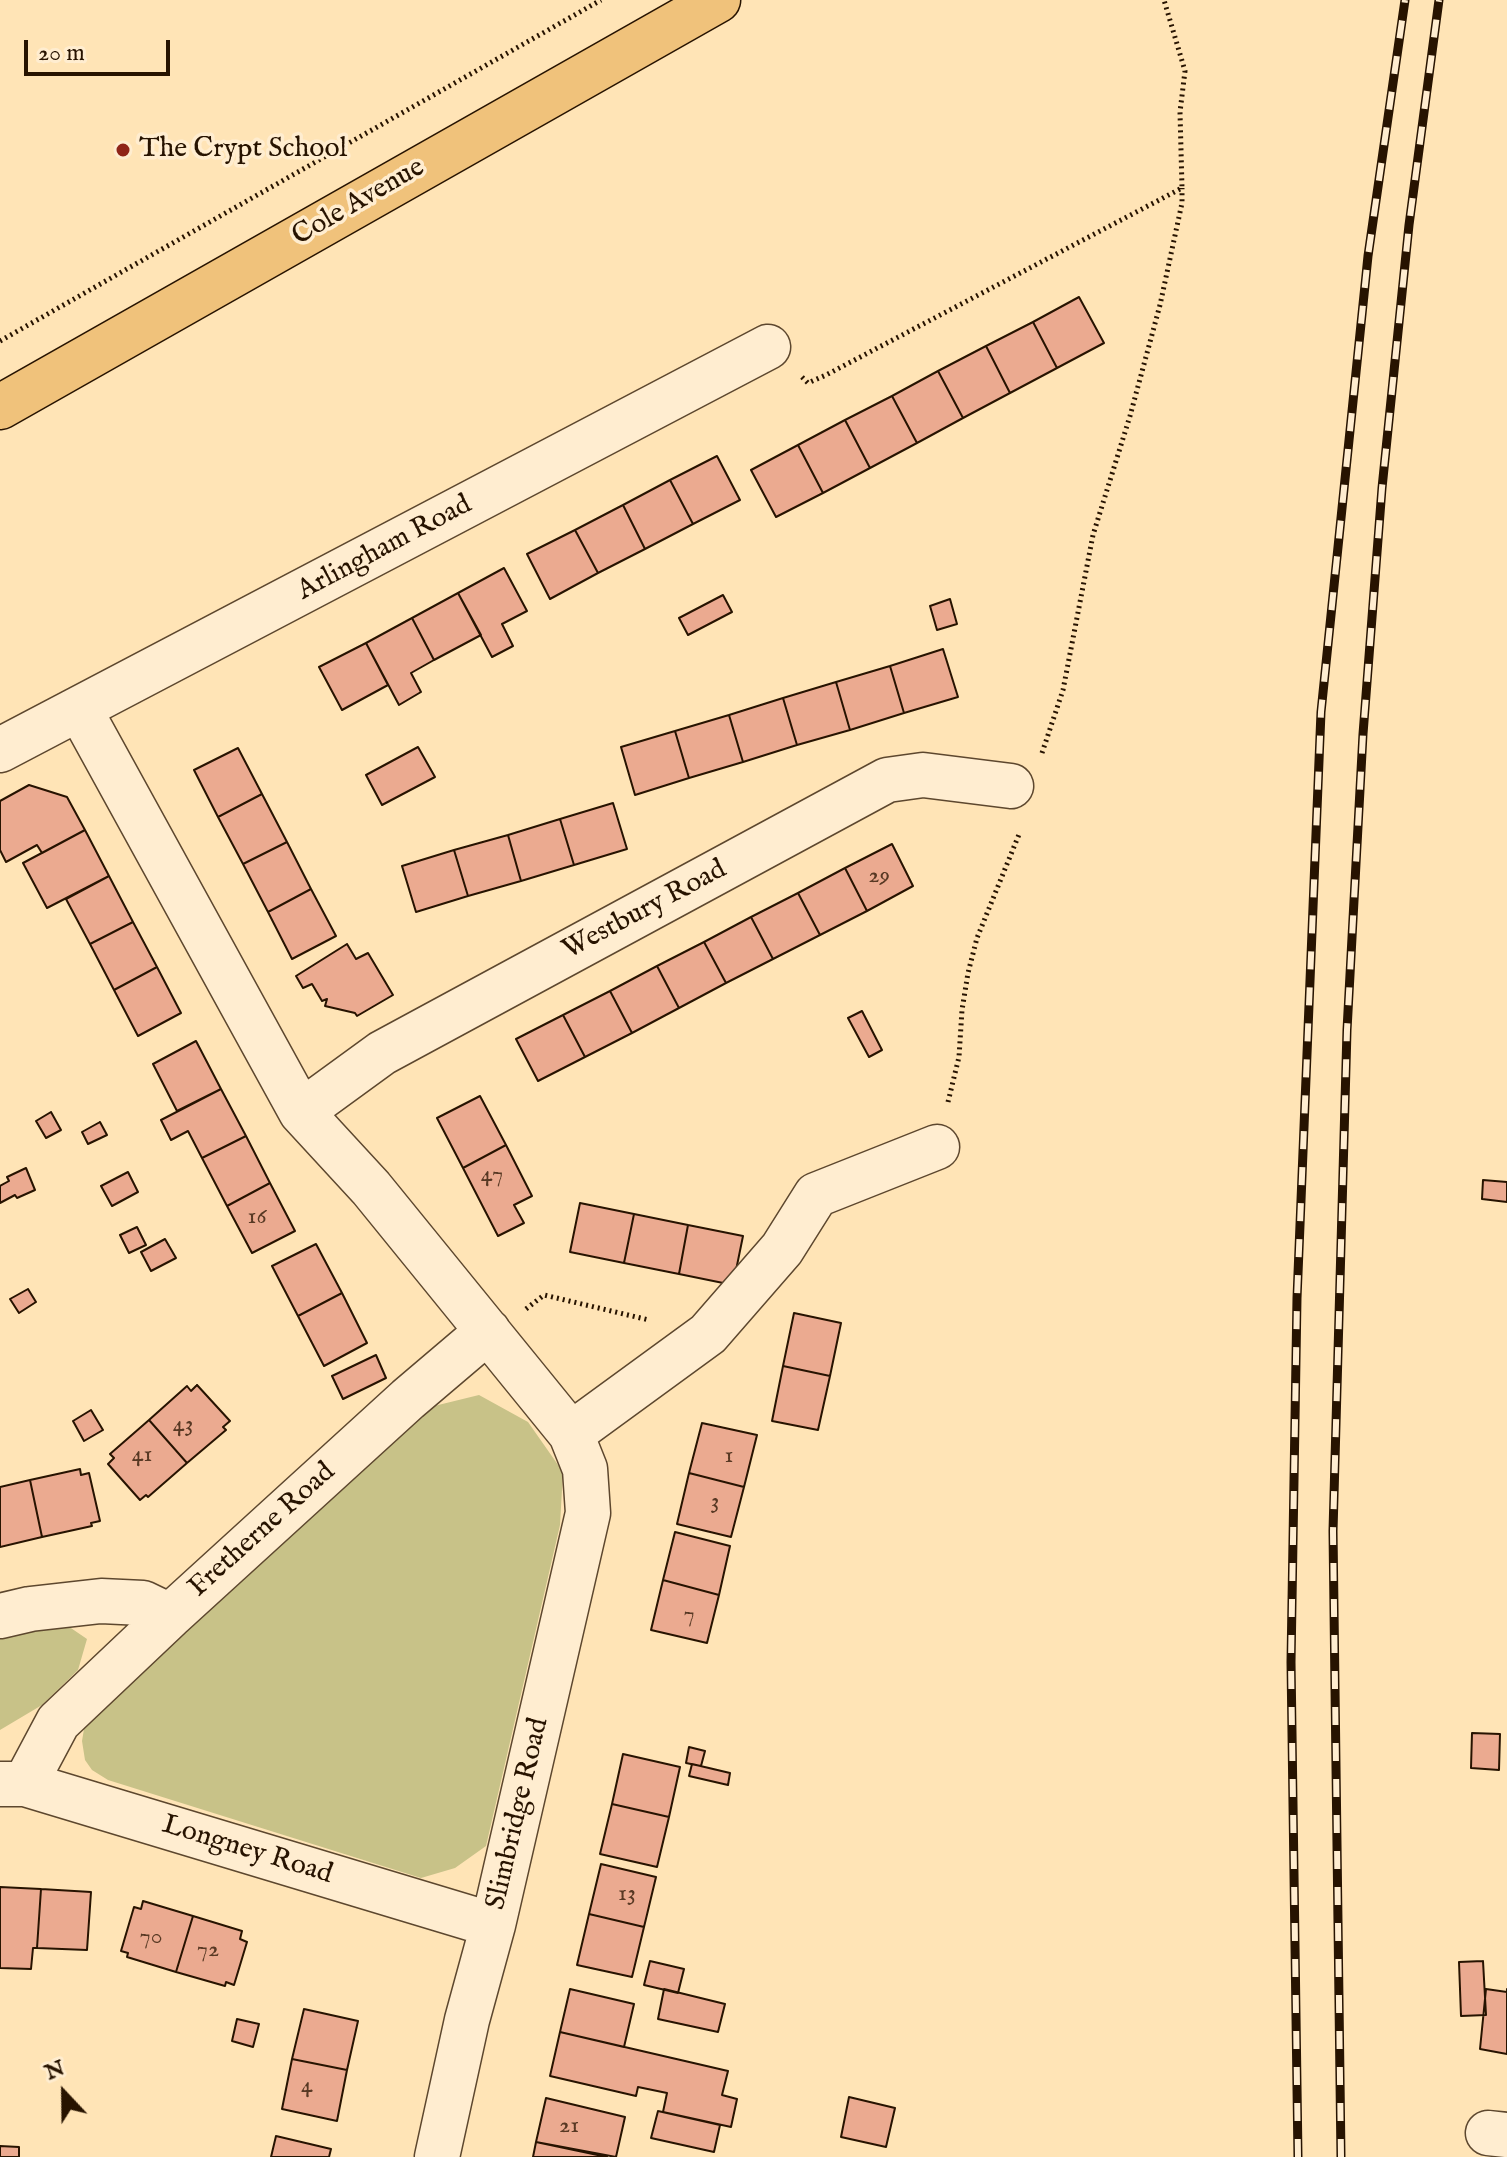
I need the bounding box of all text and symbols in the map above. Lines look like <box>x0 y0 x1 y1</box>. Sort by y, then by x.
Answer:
scale bar <box>28 24 174 74</box>
text: 20 m <box>38 38 85 69</box>
place label: The Crypt School <box>139 133 347 167</box>
marker: The Crypt School <box>114 141 132 159</box>
street label: Cole Avenue <box>287 152 431 254</box>
street label: Arlingham Road <box>292 489 478 609</box>
street label: Westbury Road <box>557 854 733 968</box>
house number: 29 <box>868 863 890 891</box>
house number: 47 <box>481 1162 503 1190</box>
house number: 16 <box>247 1204 267 1232</box>
house number: 43 <box>173 1412 193 1440</box>
house number: 41 <box>132 1442 152 1470</box>
house number: 1 <box>725 1443 733 1471</box>
street label: Fretherne Road <box>183 1457 343 1605</box>
house number: 3 <box>711 1489 719 1517</box>
house number: 7 <box>683 1602 695 1630</box>
street label: Slimbridge Road <box>481 1715 557 1913</box>
street label: Longney Road <box>158 1809 336 1893</box>
house number: 13 <box>618 1881 636 1909</box>
house number: 70 <box>139 1924 163 1952</box>
house number: 72 <box>197 1937 219 1965</box>
north arrow <box>24 2053 104 2133</box>
text: N <box>41 2054 69 2087</box>
house number: 4 <box>301 2073 313 2101</box>
house number: 21 <box>559 2113 579 2141</box>

